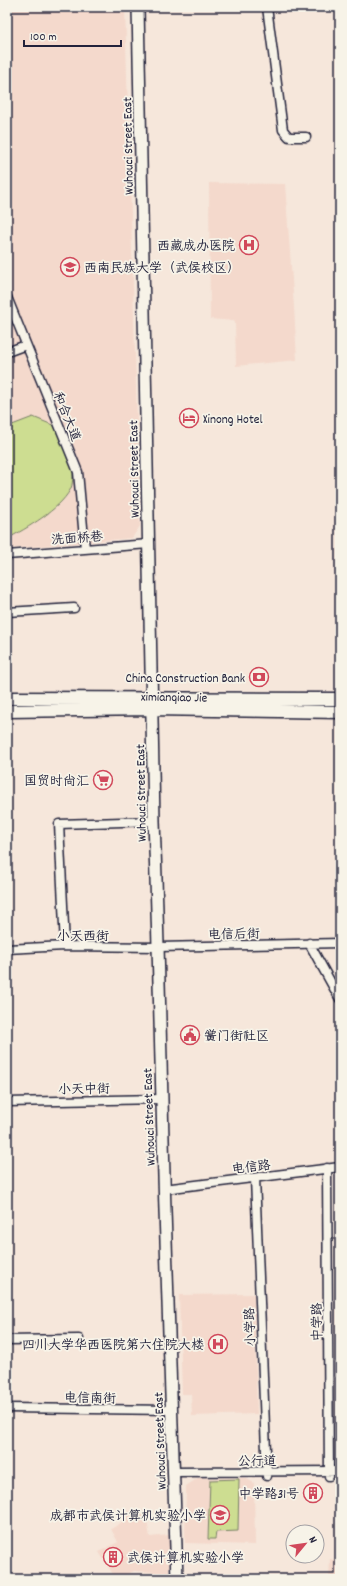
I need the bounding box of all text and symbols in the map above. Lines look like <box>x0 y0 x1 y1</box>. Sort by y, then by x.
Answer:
scale bar <box>24 22 121 48</box>
text: 100 m <box>30 29 57 46</box>
street label: Wuhouci Street East <box>119 97 140 195</box>
hospital icon: 西藏成办医院 <box>238 234 260 256</box>
place label: 西藏成办医院 <box>157 238 235 257</box>
school or university icon: 西南民族大学（武侯校区） <box>59 256 81 278</box>
place label: 西南民族大学（武侯校区） <box>84 260 240 279</box>
street label: 和合大道 <box>47 389 84 445</box>
hotel icon: Xinong Hotel <box>178 407 200 429</box>
place label: Xinong Hotel <box>203 411 263 430</box>
street label: Wuhouci Street East <box>125 420 146 518</box>
street label: 洗面桥巷 <box>51 528 104 551</box>
bank icon: China Construction Bank <box>248 666 270 688</box>
place label: China Construction Bank <box>125 670 245 689</box>
street label: ximianqiao Jie <box>141 688 208 709</box>
street label: Wuhouci Street East <box>132 744 153 842</box>
supermarket icon: 国贸时尚汇 <box>92 769 114 791</box>
place label: 国贸时尚汇 <box>24 773 89 792</box>
street label: 电信后街 <box>208 926 260 945</box>
street label: 小天西街 <box>57 928 109 947</box>
public building icon: 黉门街社区 <box>179 1024 201 1046</box>
place label: 黉门街社区 <box>204 1028 269 1047</box>
street label: Wuhouci Street East <box>139 1067 162 1166</box>
street label: 小天中街 <box>58 1081 110 1100</box>
street label: 电信路 <box>231 1157 272 1180</box>
street label: 中学路 <box>309 1302 328 1342</box>
street label: 小学路 <box>241 1307 262 1347</box>
hospital icon: 四川大学华西医院第六住院大楼 <box>207 1333 229 1355</box>
place label: 四川大学华西医院第六住院大楼 <box>22 1337 204 1356</box>
street label: 电信南街 <box>64 1390 116 1409</box>
street label: Wuhouci Street East <box>150 1391 173 1490</box>
street label: 公行道 <box>237 1453 277 1472</box>
building icon: 中学路31号 <box>302 1482 324 1504</box>
place label: 中学路31号 <box>238 1486 299 1505</box>
school or university icon: 成都市武侯计算机实验小学 <box>209 1504 231 1526</box>
place label: 成都市武侯计算机实验小学 <box>50 1508 206 1527</box>
north arrow <box>285 1524 325 1564</box>
text: N <box>304 1534 321 1547</box>
building icon: 武侯计算机实验小学 <box>102 1546 124 1568</box>
place label: 武侯计算机实验小学 <box>127 1550 244 1569</box>

